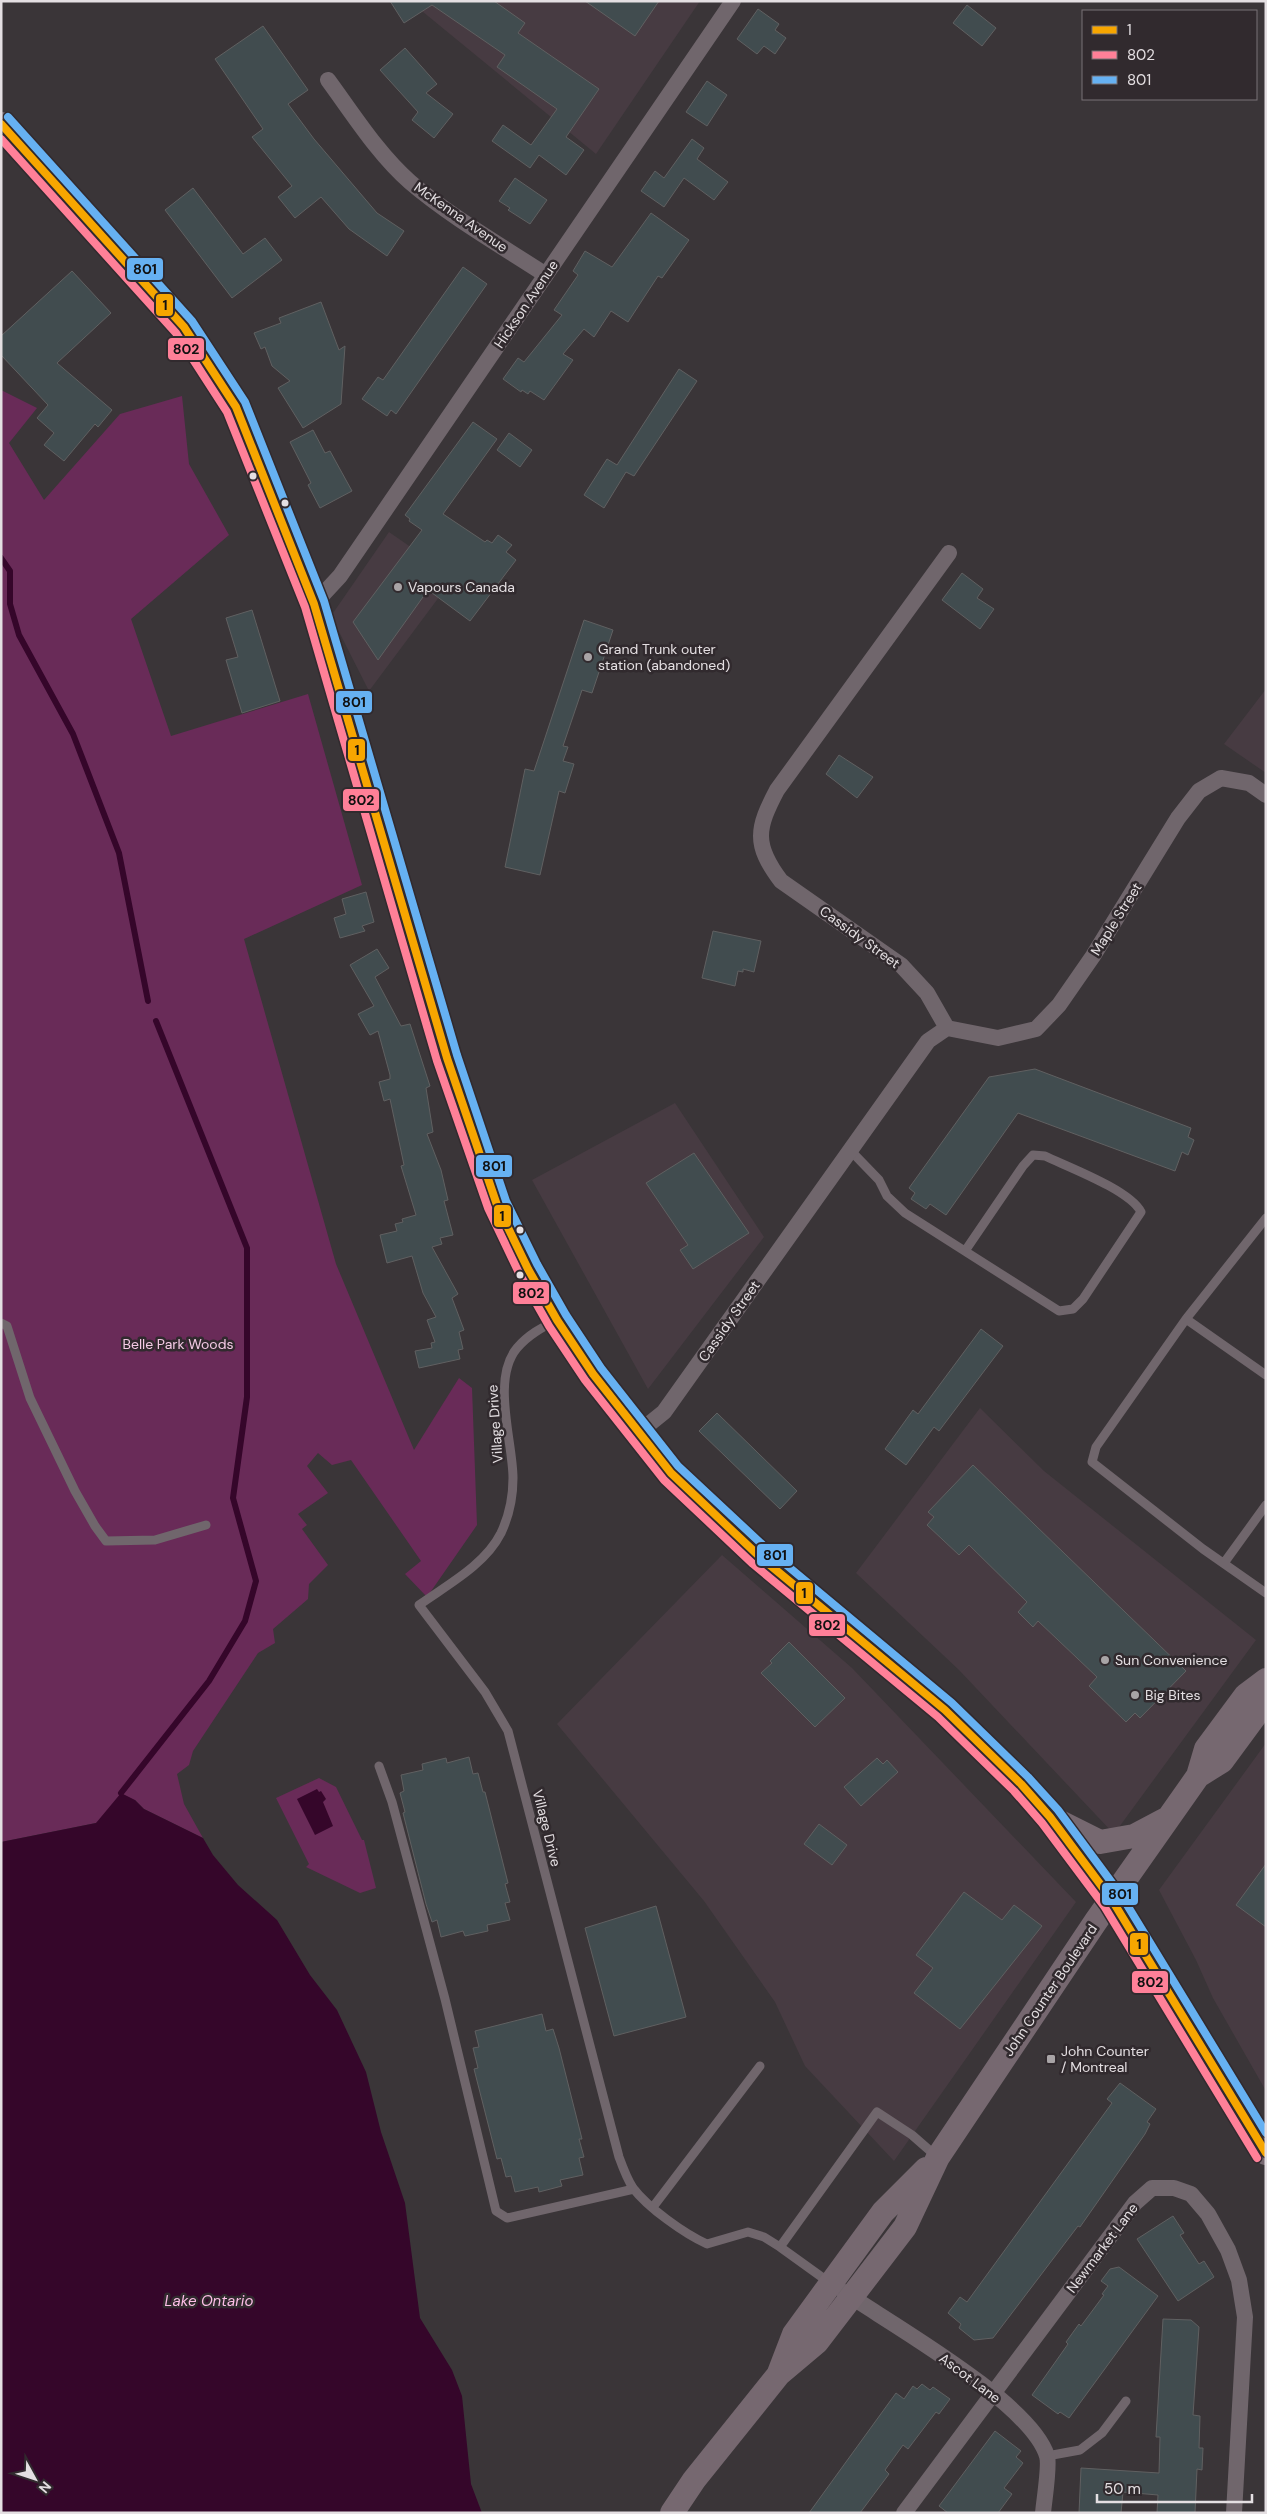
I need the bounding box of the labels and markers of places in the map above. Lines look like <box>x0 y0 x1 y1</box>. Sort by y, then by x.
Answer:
unlabelled marker <box>248 471 258 481</box>
unlabelled marker <box>280 498 290 508</box>
place label: Vapours Canada <box>408 578 515 596</box>
marker: Vapours Canada <box>392 581 404 593</box>
place label: Grand Trunk outer station (abandoned) <box>598 640 730 674</box>
marker: Grand Trunk outer station (abandoned) <box>582 651 594 663</box>
unlabelled marker <box>515 1225 525 1235</box>
unlabelled marker <box>515 1270 525 1280</box>
place label: Sun Convenience <box>1115 1651 1228 1669</box>
marker: Sun Convenience <box>1099 1654 1111 1666</box>
place label: Big Bites <box>1145 1686 1200 1704</box>
marker: Big Bites <box>1129 1689 1141 1701</box>
place label: John Counter / Montreal <box>1061 2042 1149 2076</box>
marker: John Counter / Montreal <box>1045 2053 1057 2065</box>

